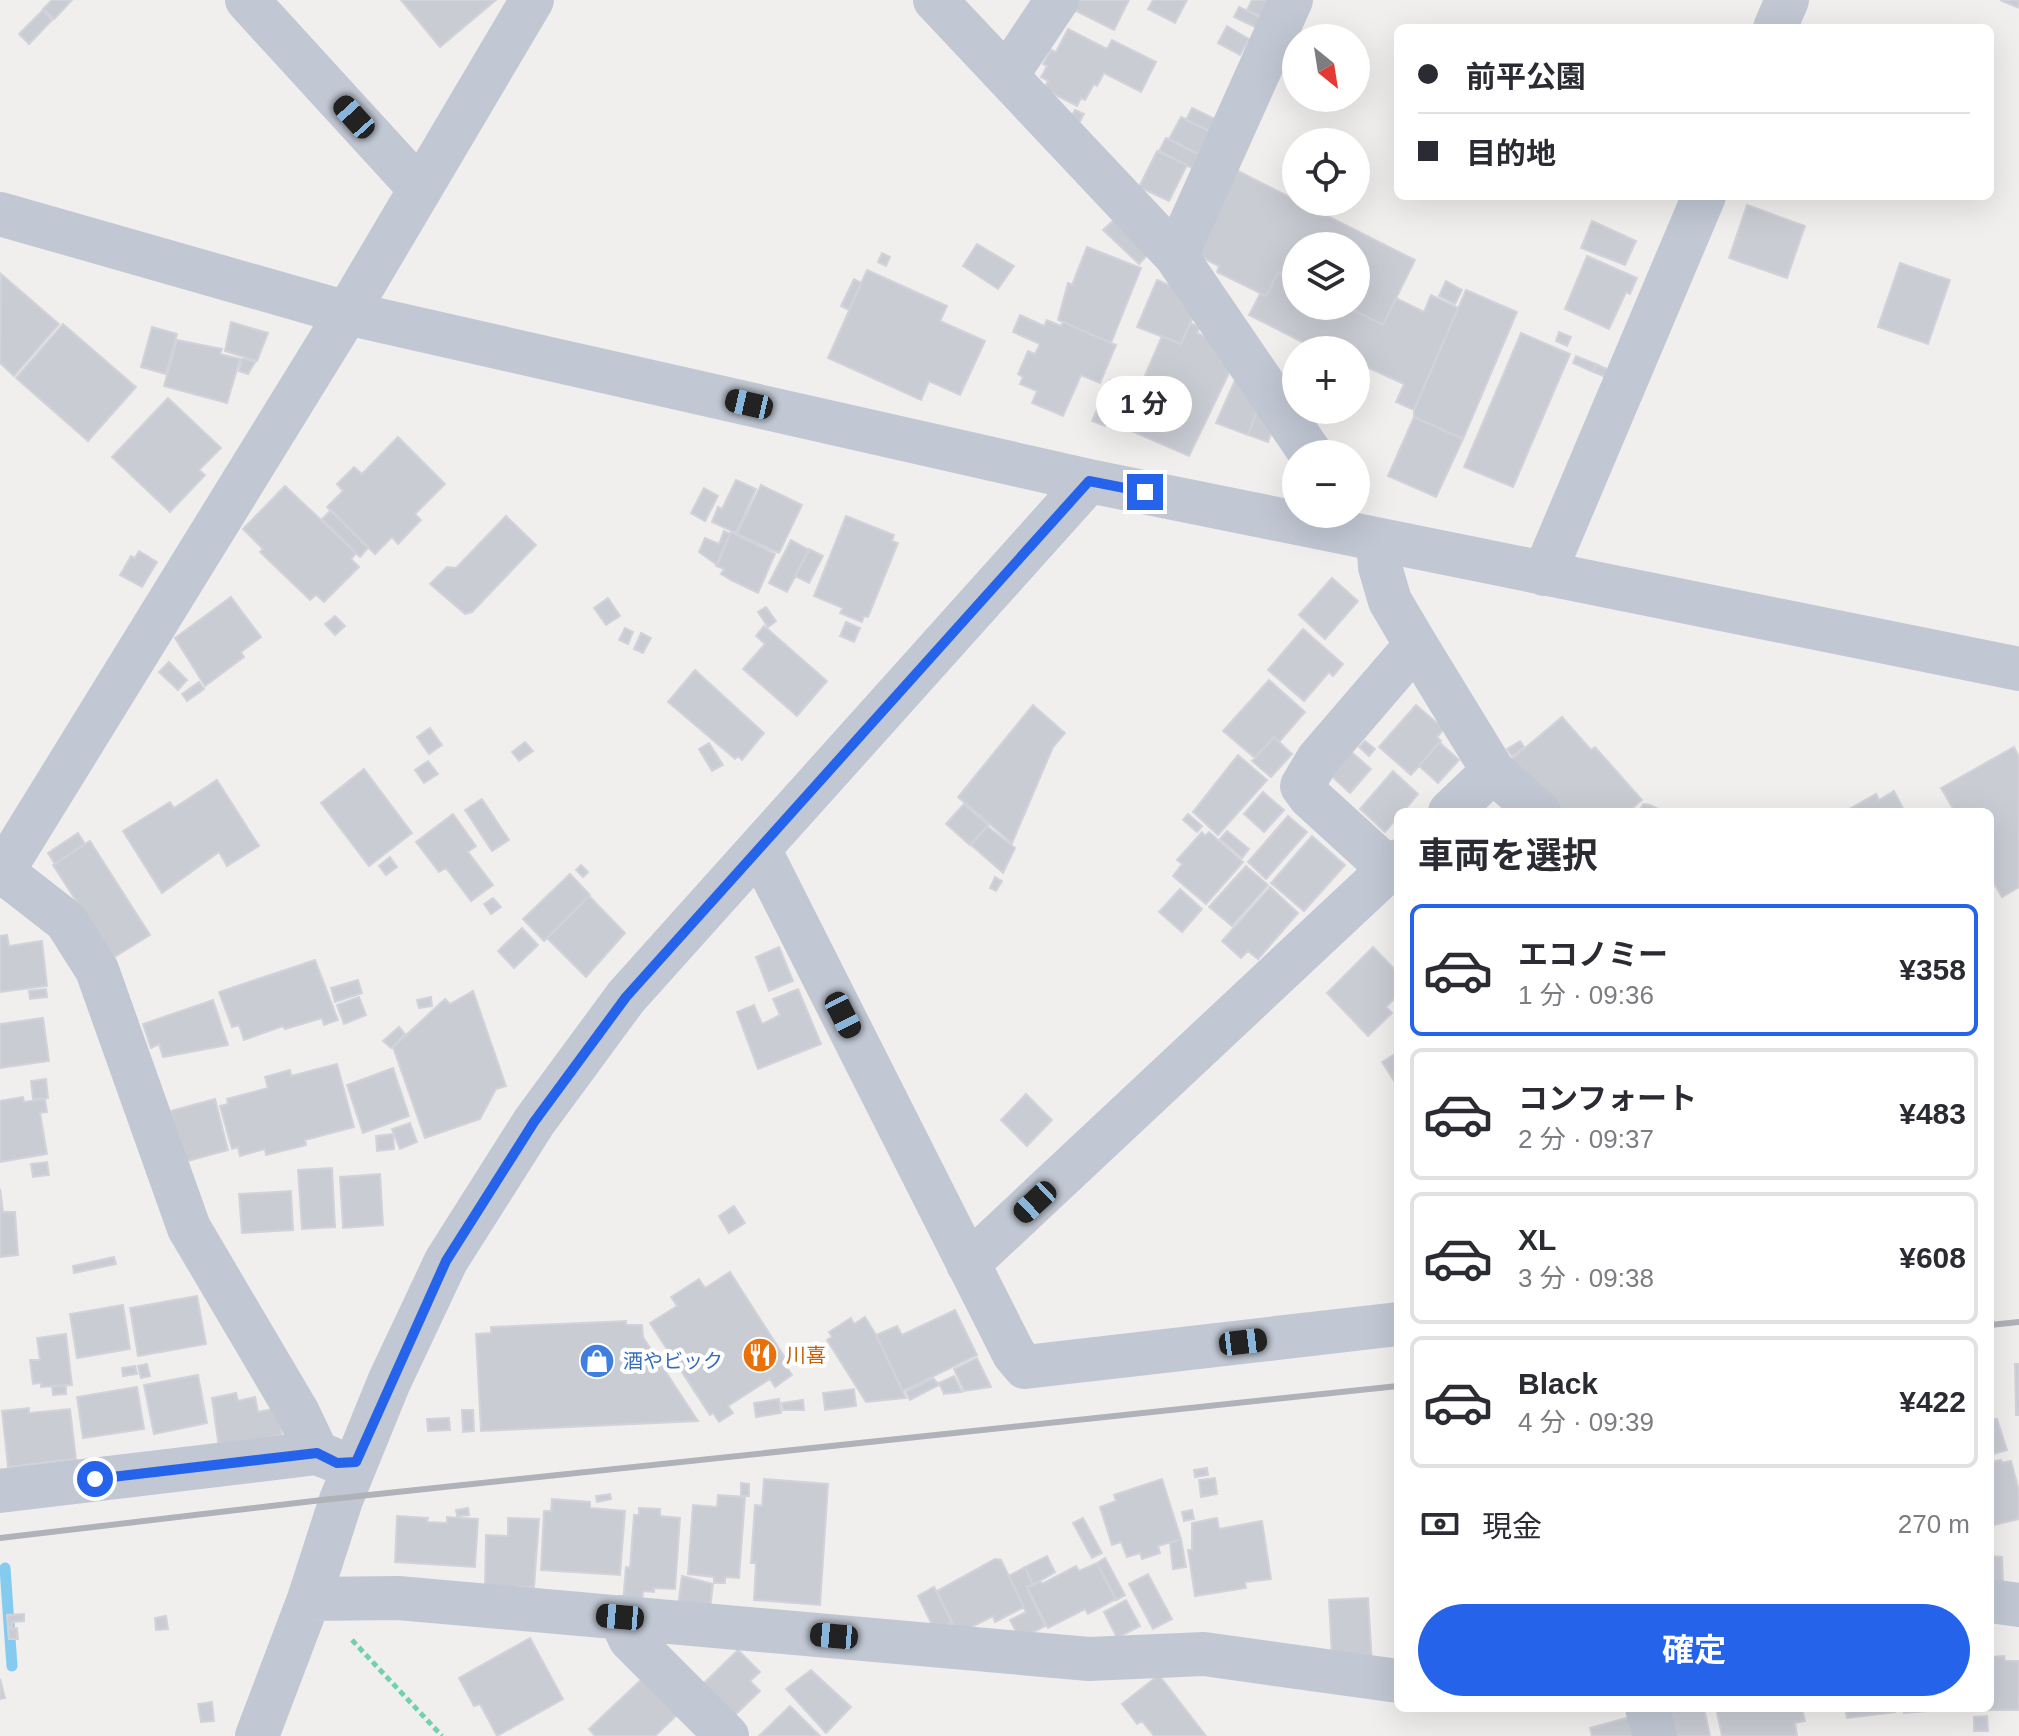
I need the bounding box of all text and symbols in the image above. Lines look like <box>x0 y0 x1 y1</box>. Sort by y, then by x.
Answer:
north arrow <box>1282 24 1370 112</box>
map controls <box>1282 24 1370 528</box>
text: 前平公園 <box>1466 60 1586 93</box>
car <box>329 91 379 143</box>
button: locate <box>1282 128 1370 216</box>
text: 目的地 <box>1466 137 1556 170</box>
button: layers <box>1282 232 1370 320</box>
button: + <box>1282 336 1370 424</box>
callout: 1 分 <box>1097 376 1193 432</box>
car <box>723 387 775 421</box>
text: 1 分 <box>1120 389 1168 419</box>
button: − <box>1282 440 1370 528</box>
route end <box>1127 474 1163 510</box>
text: 車両を選択 <box>1418 835 1598 876</box>
icon: car <box>1422 934 1494 1006</box>
text: エコノミー <box>1518 938 1668 971</box>
text: ¥358 <box>1899 953 1966 986</box>
text: 1 分 · 09:36 <box>1518 980 1654 1010</box>
car <box>821 988 865 1042</box>
icon: car <box>1422 1078 1494 1150</box>
text: コンフォート <box>1518 1082 1697 1115</box>
text: ¥483 <box>1899 1097 1966 1130</box>
text: 2 分 · 09:37 <box>1518 1124 1654 1154</box>
car <box>1009 1177 1061 1227</box>
icon: car <box>1422 1222 1494 1294</box>
text: XL <box>1518 1223 1556 1256</box>
text: ¥608 <box>1899 1241 1966 1274</box>
text: 3 分 · 09:38 <box>1518 1263 1654 1293</box>
car <box>1218 1327 1268 1357</box>
restaurant icon: 川喜 <box>741 1336 779 1374</box>
shop icon: 酒やビック <box>578 1342 616 1380</box>
place label: 川喜 <box>786 1344 826 1366</box>
place label: 酒やビック <box>623 1350 723 1372</box>
icon: car <box>1422 1366 1494 1438</box>
text: Black <box>1518 1367 1598 1400</box>
text: ¥422 <box>1899 1385 1966 1418</box>
text: 4 分 · 09:39 <box>1518 1407 1654 1437</box>
route start <box>77 1461 113 1497</box>
icon: cash <box>1418 1502 1462 1546</box>
text: 270 m <box>1898 1509 1970 1539</box>
text: 現金 <box>1482 1510 1542 1543</box>
car <box>595 1603 645 1631</box>
button: 確定 <box>1418 1604 1970 1696</box>
car <box>809 1622 859 1650</box>

